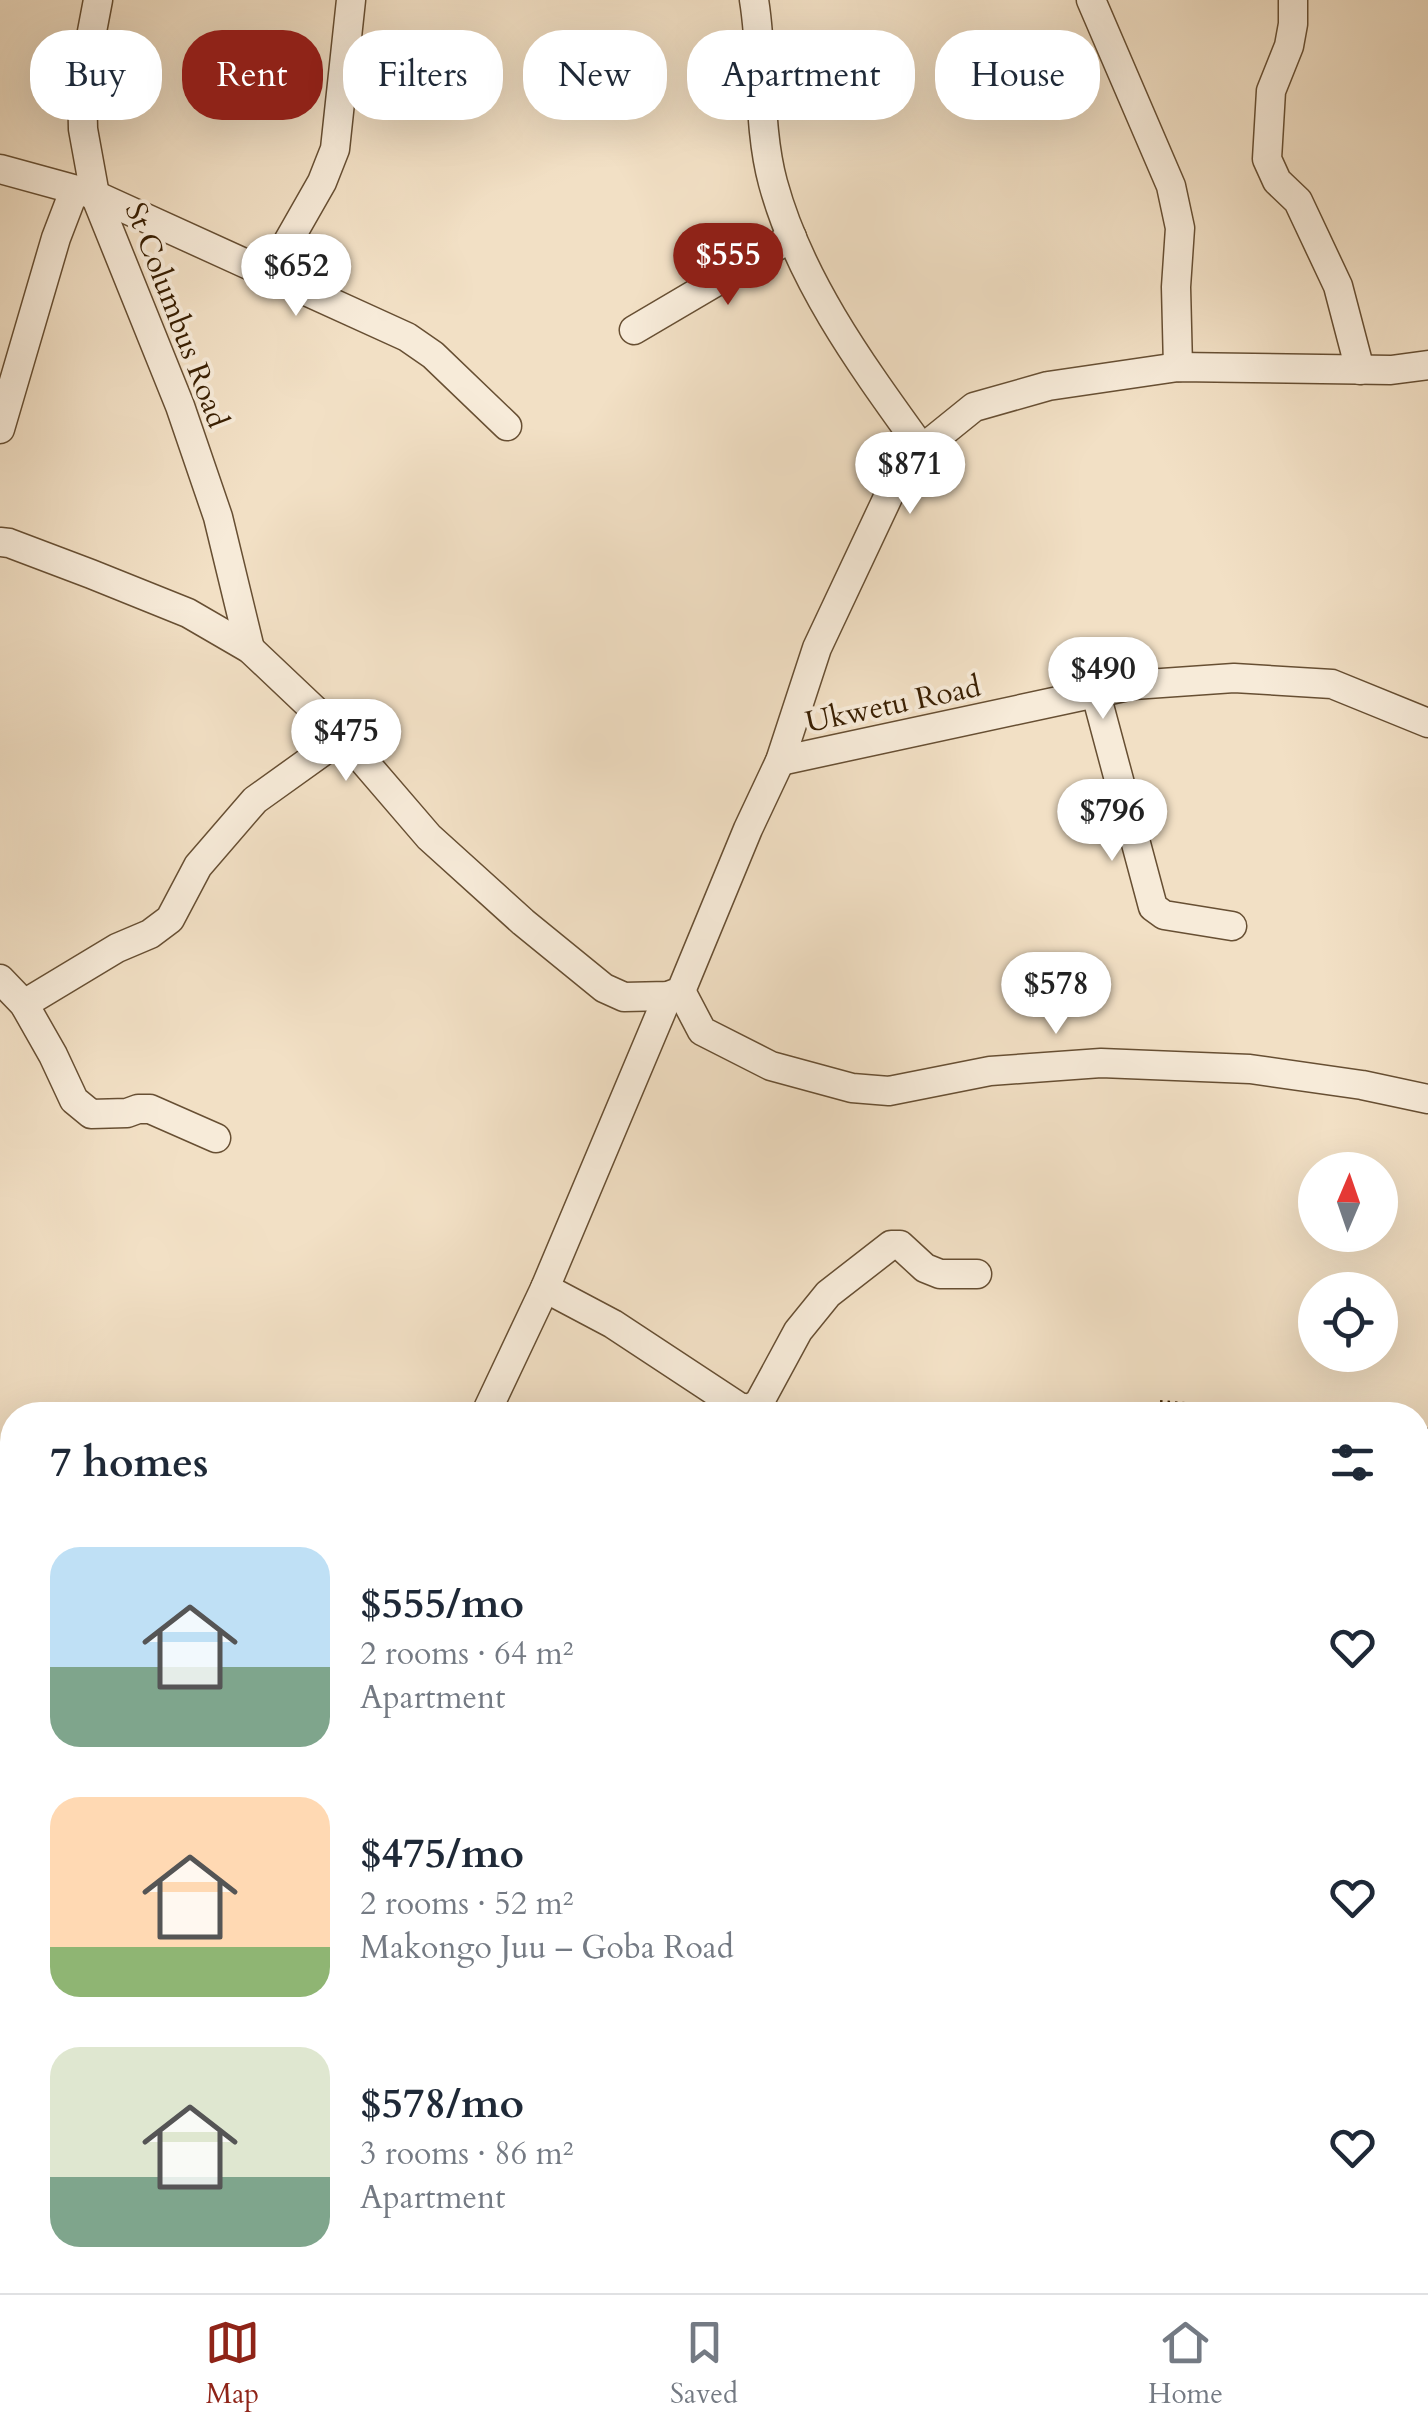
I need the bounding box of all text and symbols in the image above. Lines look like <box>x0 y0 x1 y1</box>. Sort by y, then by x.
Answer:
chip: Buy <box>30 30 162 120</box>
chip: Rent <box>182 30 323 120</box>
chip: Filters <box>343 30 503 120</box>
chip: New <box>523 30 667 120</box>
chip: Apartment <box>687 30 915 120</box>
chip: House <box>935 30 1100 120</box>
street label: St Columbus Road <box>115 197 238 434</box>
pin: $555 <box>669 223 787 308</box>
text: $555 <box>695 233 761 277</box>
pin: $652 <box>237 234 355 319</box>
text: $652 <box>263 244 329 288</box>
pin: $871 <box>851 432 969 517</box>
text: $871 <box>877 442 943 486</box>
pin: $490 <box>1044 637 1162 722</box>
text: $490 <box>1070 647 1136 691</box>
street label: Ukwetu Road <box>802 666 985 743</box>
pin: $475 <box>287 699 405 784</box>
text: $475 <box>313 709 379 753</box>
pin: $796 <box>1053 779 1171 864</box>
text: $796 <box>1079 789 1145 833</box>
pin: $578 <box>997 952 1115 1037</box>
text: $578 <box>1023 962 1089 1006</box>
north arrow <box>1298 1152 1398 1252</box>
map controls <box>1298 1152 1398 1372</box>
button: locate <box>1298 1272 1398 1372</box>
text: 7 homes <box>50 1434 208 1491</box>
icon: filters <box>1325 1435 1380 1490</box>
text: $555/mo <box>360 1575 524 1632</box>
icon: home <box>130 1587 250 1707</box>
icon: heart <box>1325 1620 1380 1675</box>
text: 2 rooms · 64 m² <box>360 1632 573 1676</box>
text: Apartment <box>360 1676 505 1720</box>
text: $475/mo <box>360 1825 524 1882</box>
icon: home <box>130 1837 250 1957</box>
icon: heart <box>1325 1870 1380 1925</box>
text: 2 rooms · 52 m² <box>360 1882 573 1926</box>
text: Makongo Juu – Goba Road <box>360 1926 734 1970</box>
text: $578/mo <box>360 2075 524 2132</box>
icon: home <box>130 2087 250 2207</box>
icon: heart <box>1325 2120 1380 2175</box>
text: 3 rooms · 86 m² <box>360 2132 573 2176</box>
text: Apartment <box>360 2176 505 2220</box>
tab: Map <box>205 2315 260 2413</box>
tab: Saved <box>670 2315 738 2413</box>
tab: Home <box>1148 2315 1223 2413</box>

